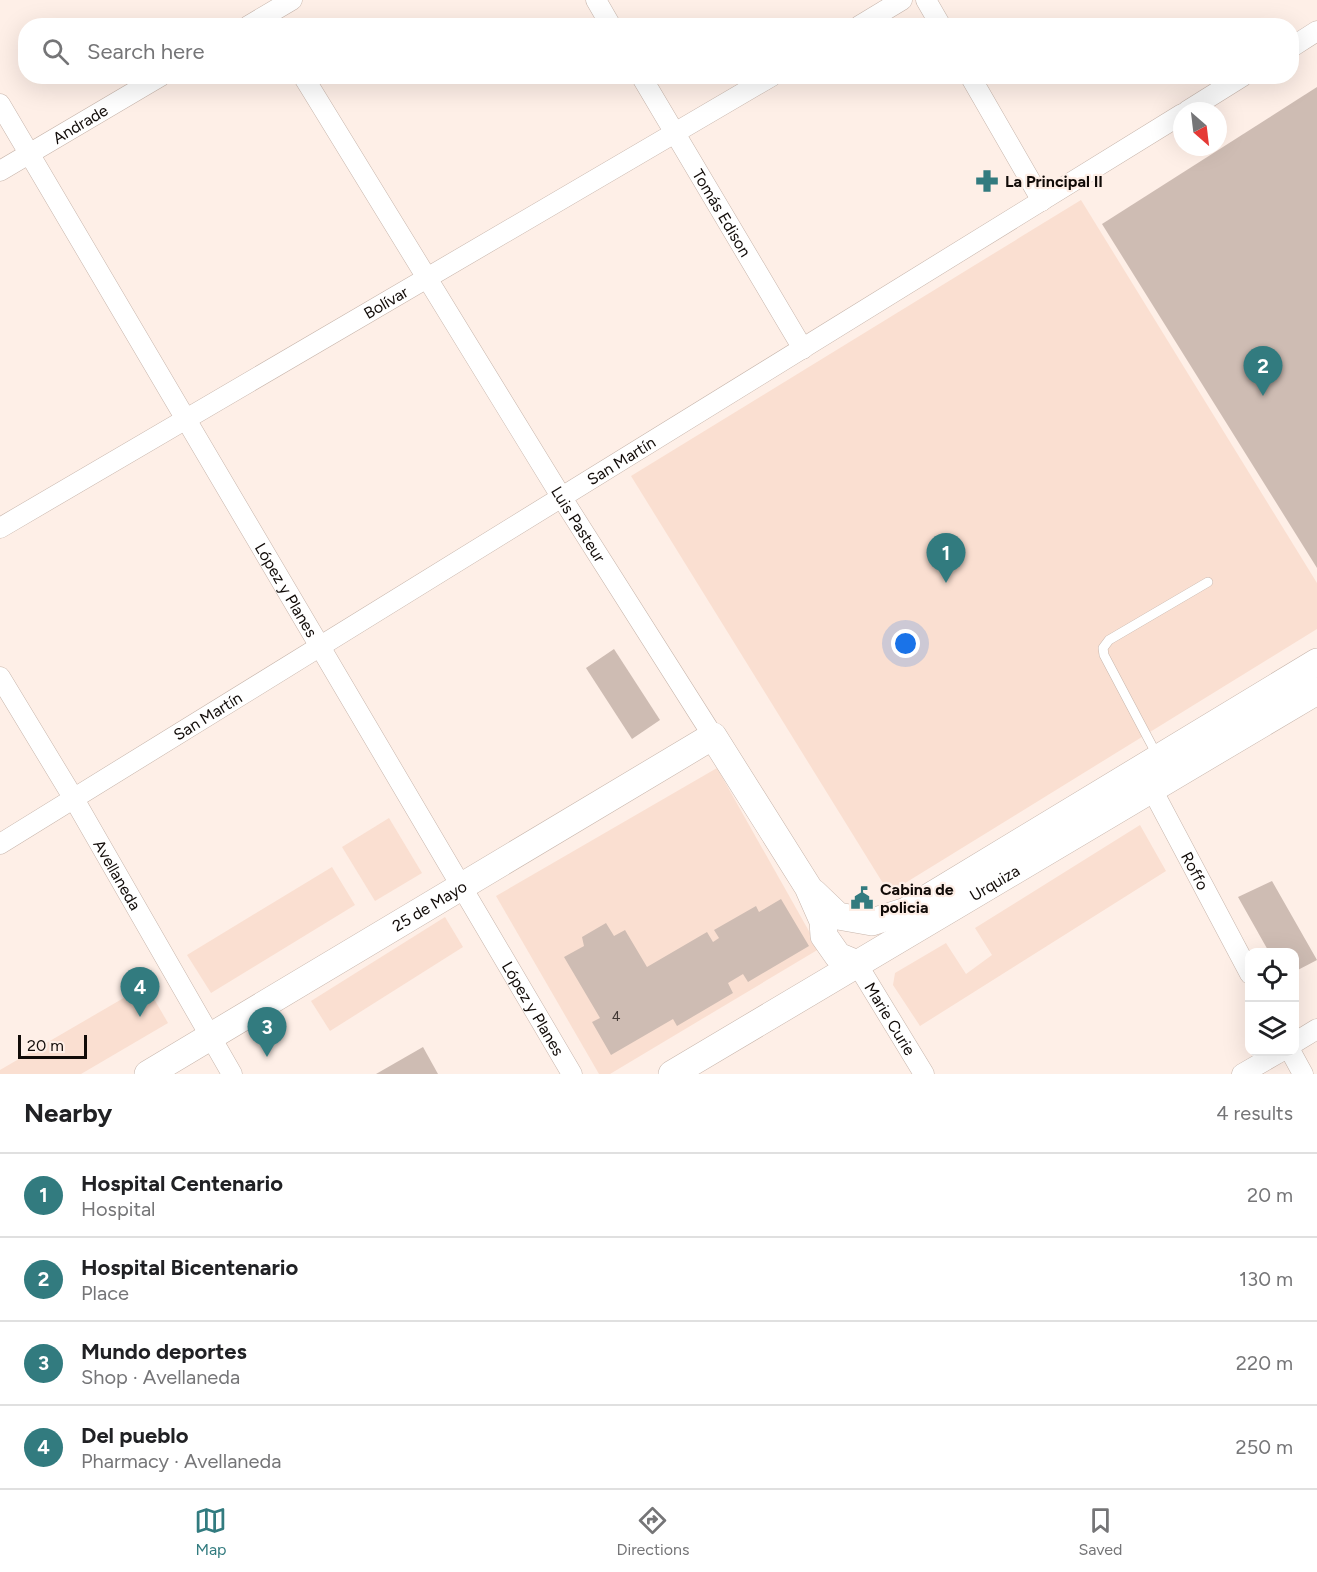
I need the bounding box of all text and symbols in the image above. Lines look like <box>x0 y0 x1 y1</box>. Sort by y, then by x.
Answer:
search box <box>18 18 1299 84</box>
icon: search <box>39 35 72 68</box>
text: Search here <box>87 38 205 65</box>
street label: Andrade <box>49 100 111 147</box>
north arrow <box>1173 102 1227 156</box>
street label: Tomás Edison <box>689 165 756 260</box>
pharmacy icon: La Principal II <box>974 168 1000 194</box>
place label: La Principal II <box>1005 172 1103 191</box>
street label: Bolívar <box>360 282 412 322</box>
pin: 2 <box>1244 346 1282 396</box>
street label: San Martín <box>583 432 659 489</box>
street label: Luis Pasteur <box>547 483 610 566</box>
pin: 1 <box>926 534 966 583</box>
street label: López y Planes <box>251 539 322 640</box>
your location <box>891 629 920 658</box>
street label: San Martín <box>170 688 245 744</box>
street label: Avellaneda <box>90 836 145 913</box>
street label: Roffo <box>1177 848 1213 893</box>
street label: Urquiza <box>966 860 1023 905</box>
street label: 25 de Mayo <box>389 876 470 935</box>
place label: Cabina de policia <box>880 880 954 917</box>
public building icon: Cabina de policia <box>849 885 875 911</box>
map controls <box>1245 948 1299 1056</box>
button: locate <box>1245 948 1299 1002</box>
street label: López y Planes <box>498 958 568 1059</box>
pin: 4 <box>120 968 160 1017</box>
street label: Marie Curie <box>861 979 920 1059</box>
button: layers <box>1245 1002 1299 1056</box>
pin: 3 <box>248 1008 286 1057</box>
house number: 4 <box>612 1008 621 1025</box>
scale bar <box>18 1032 87 1060</box>
text: 20 m <box>27 1036 64 1055</box>
text: Nearby <box>24 1097 112 1129</box>
text: 4 results <box>1216 1101 1293 1125</box>
text: Hospital Centenario <box>81 1170 283 1197</box>
text: 1 <box>39 1183 48 1207</box>
text: 20 m <box>1247 1183 1293 1207</box>
text: Hospital <box>81 1197 156 1221</box>
text: Hospital Bicentenario <box>81 1254 298 1281</box>
text: 2 <box>38 1267 49 1291</box>
text: 130 m <box>1239 1267 1293 1291</box>
text: Place <box>81 1281 129 1305</box>
text: Mundo deportes <box>81 1338 247 1365</box>
text: 3 <box>38 1351 49 1375</box>
text: 220 m <box>1236 1351 1293 1375</box>
text: Shop · Avellaneda <box>81 1365 240 1389</box>
text: Del pueblo <box>81 1422 188 1449</box>
text: 4 <box>37 1435 50 1459</box>
text: 250 m <box>1236 1435 1293 1459</box>
text: Pharmacy · Avellaneda <box>81 1449 281 1473</box>
tab: Map <box>194 1504 227 1559</box>
tab: Directions <box>616 1504 689 1559</box>
tab: Saved <box>1078 1504 1123 1559</box>

